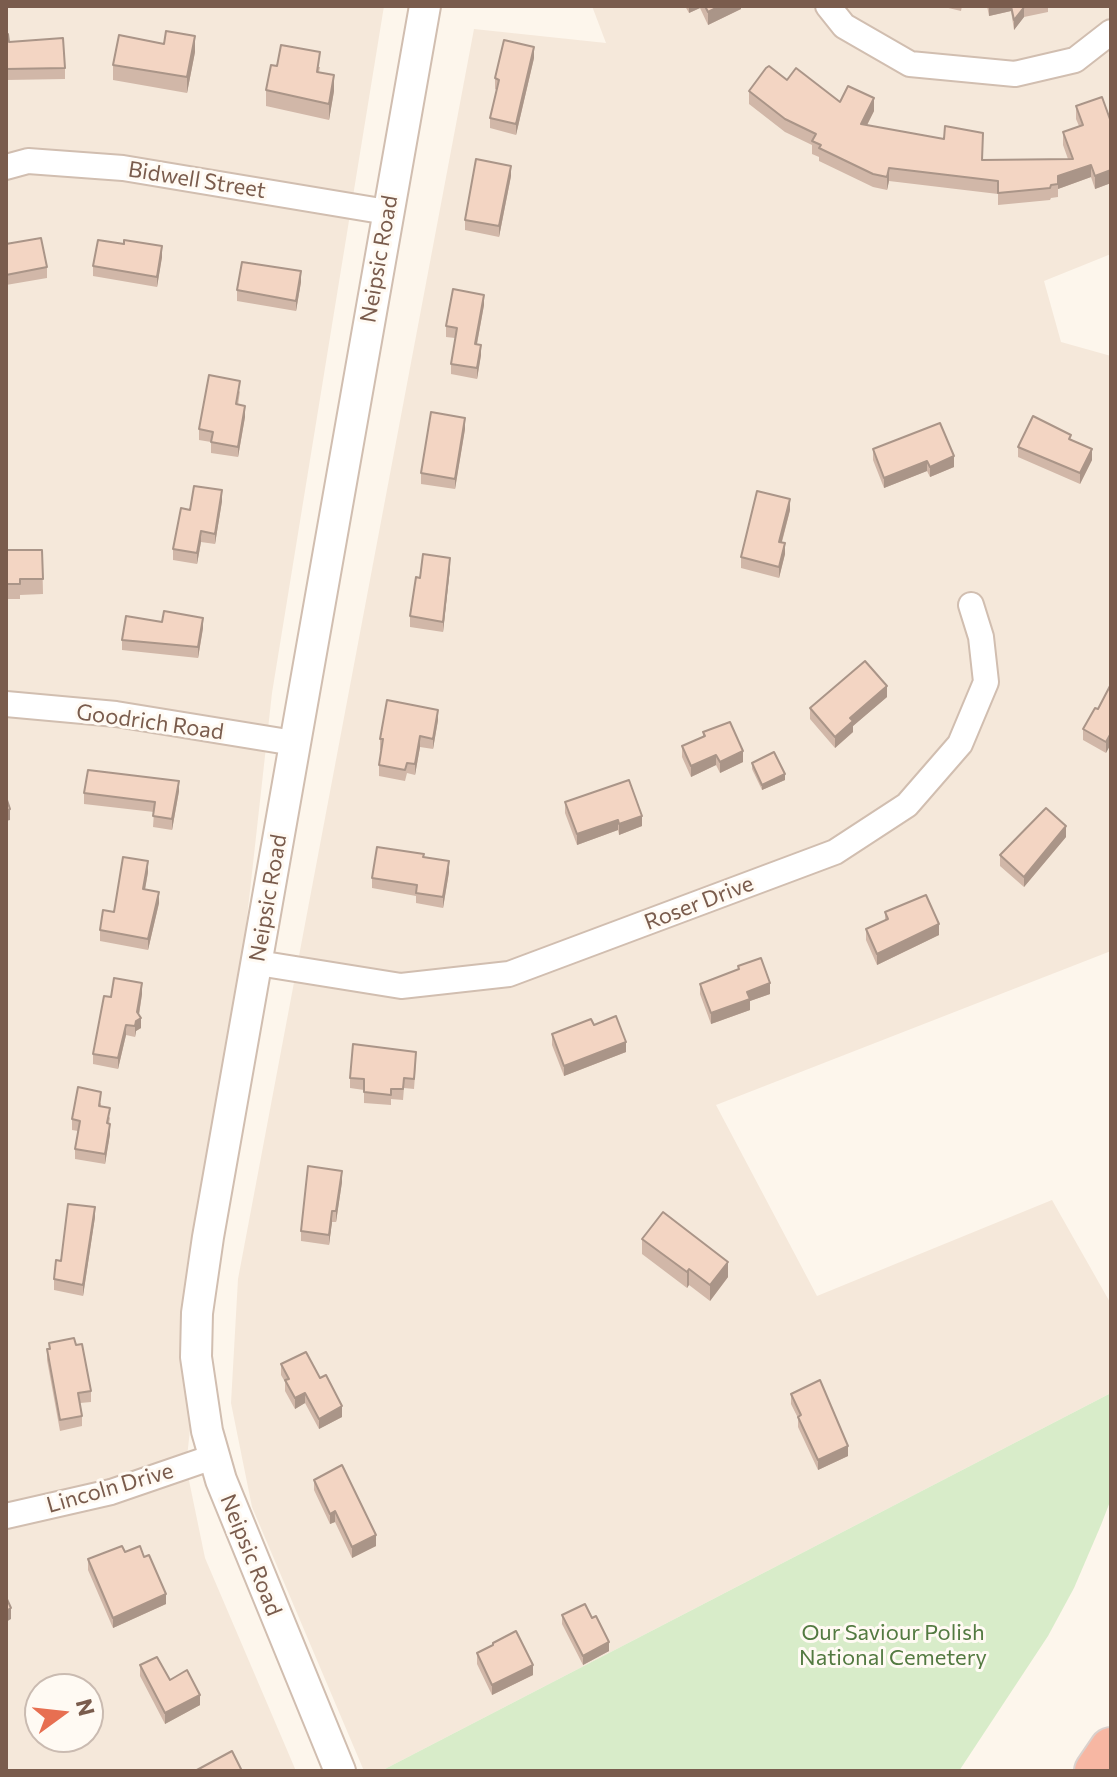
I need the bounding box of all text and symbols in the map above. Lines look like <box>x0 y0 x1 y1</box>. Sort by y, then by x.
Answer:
street label: Bidwell Street <box>126 156 268 204</box>
street label: Neipsic Road <box>355 193 403 325</box>
street label: Goodrich Road <box>75 699 225 745</box>
street label: Neipsic Road <box>244 832 292 964</box>
street label: Roser Drive <box>641 870 757 936</box>
street label: Lincoln Drive <box>44 1457 176 1519</box>
street label: Neipsic Road <box>215 1490 287 1620</box>
park label: Our Saviour Polish National Cemetery <box>799 1620 987 1672</box>
north arrow <box>24 1673 104 1753</box>
text: N <box>71 1696 101 1719</box>

